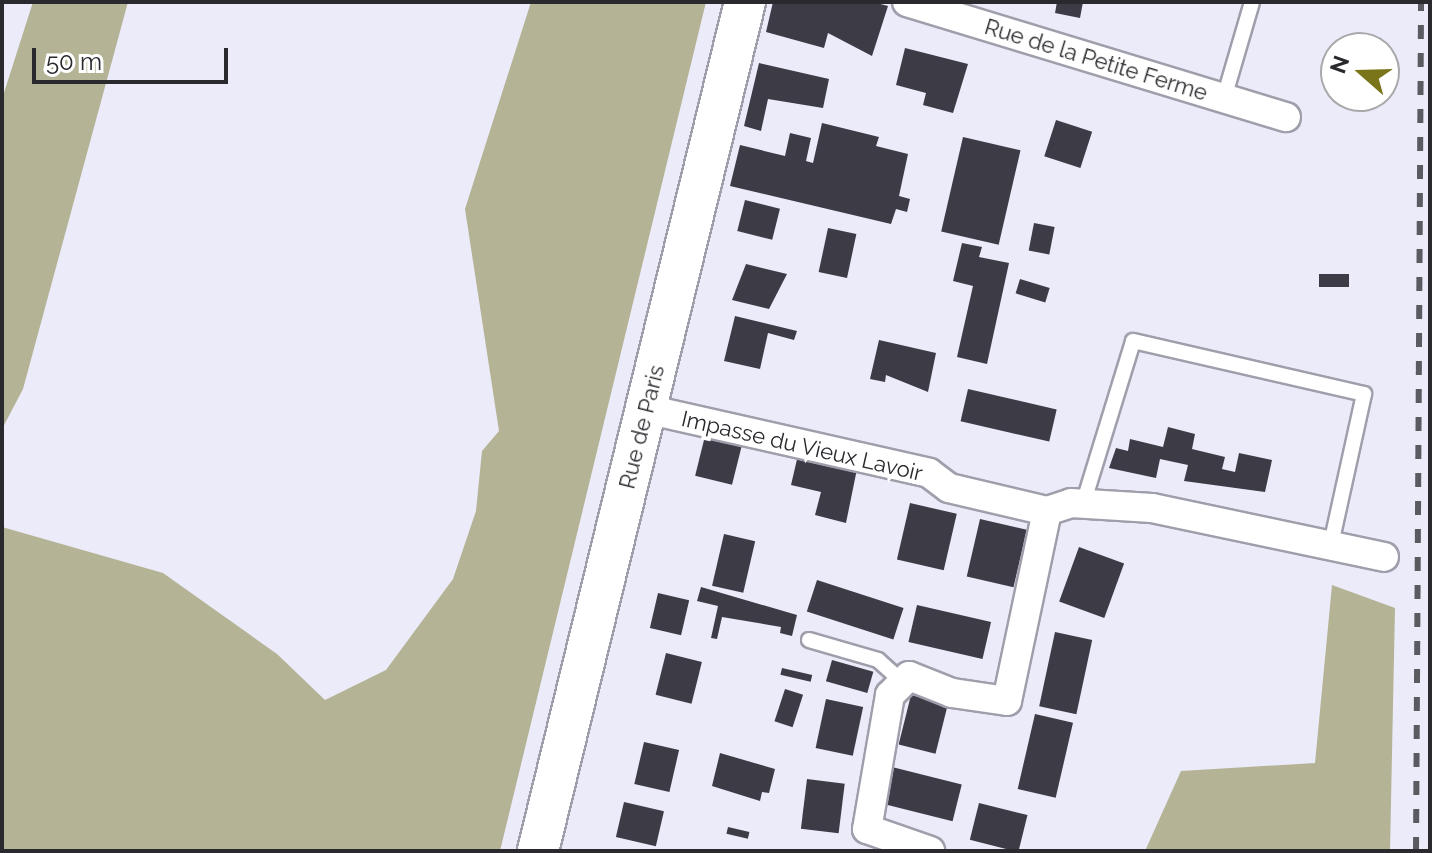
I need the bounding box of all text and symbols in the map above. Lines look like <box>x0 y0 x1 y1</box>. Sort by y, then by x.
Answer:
street label: Rue de la Petite Ferme <box>981 14 1211 106</box>
scale bar <box>36 32 232 82</box>
north arrow <box>1320 32 1400 112</box>
text: 50 m <box>46 47 102 76</box>
text: N <box>1324 52 1354 77</box>
street label: Rue de Paris <box>614 362 670 492</box>
street label: Impasse du Vieux Lavoir <box>679 405 925 487</box>

